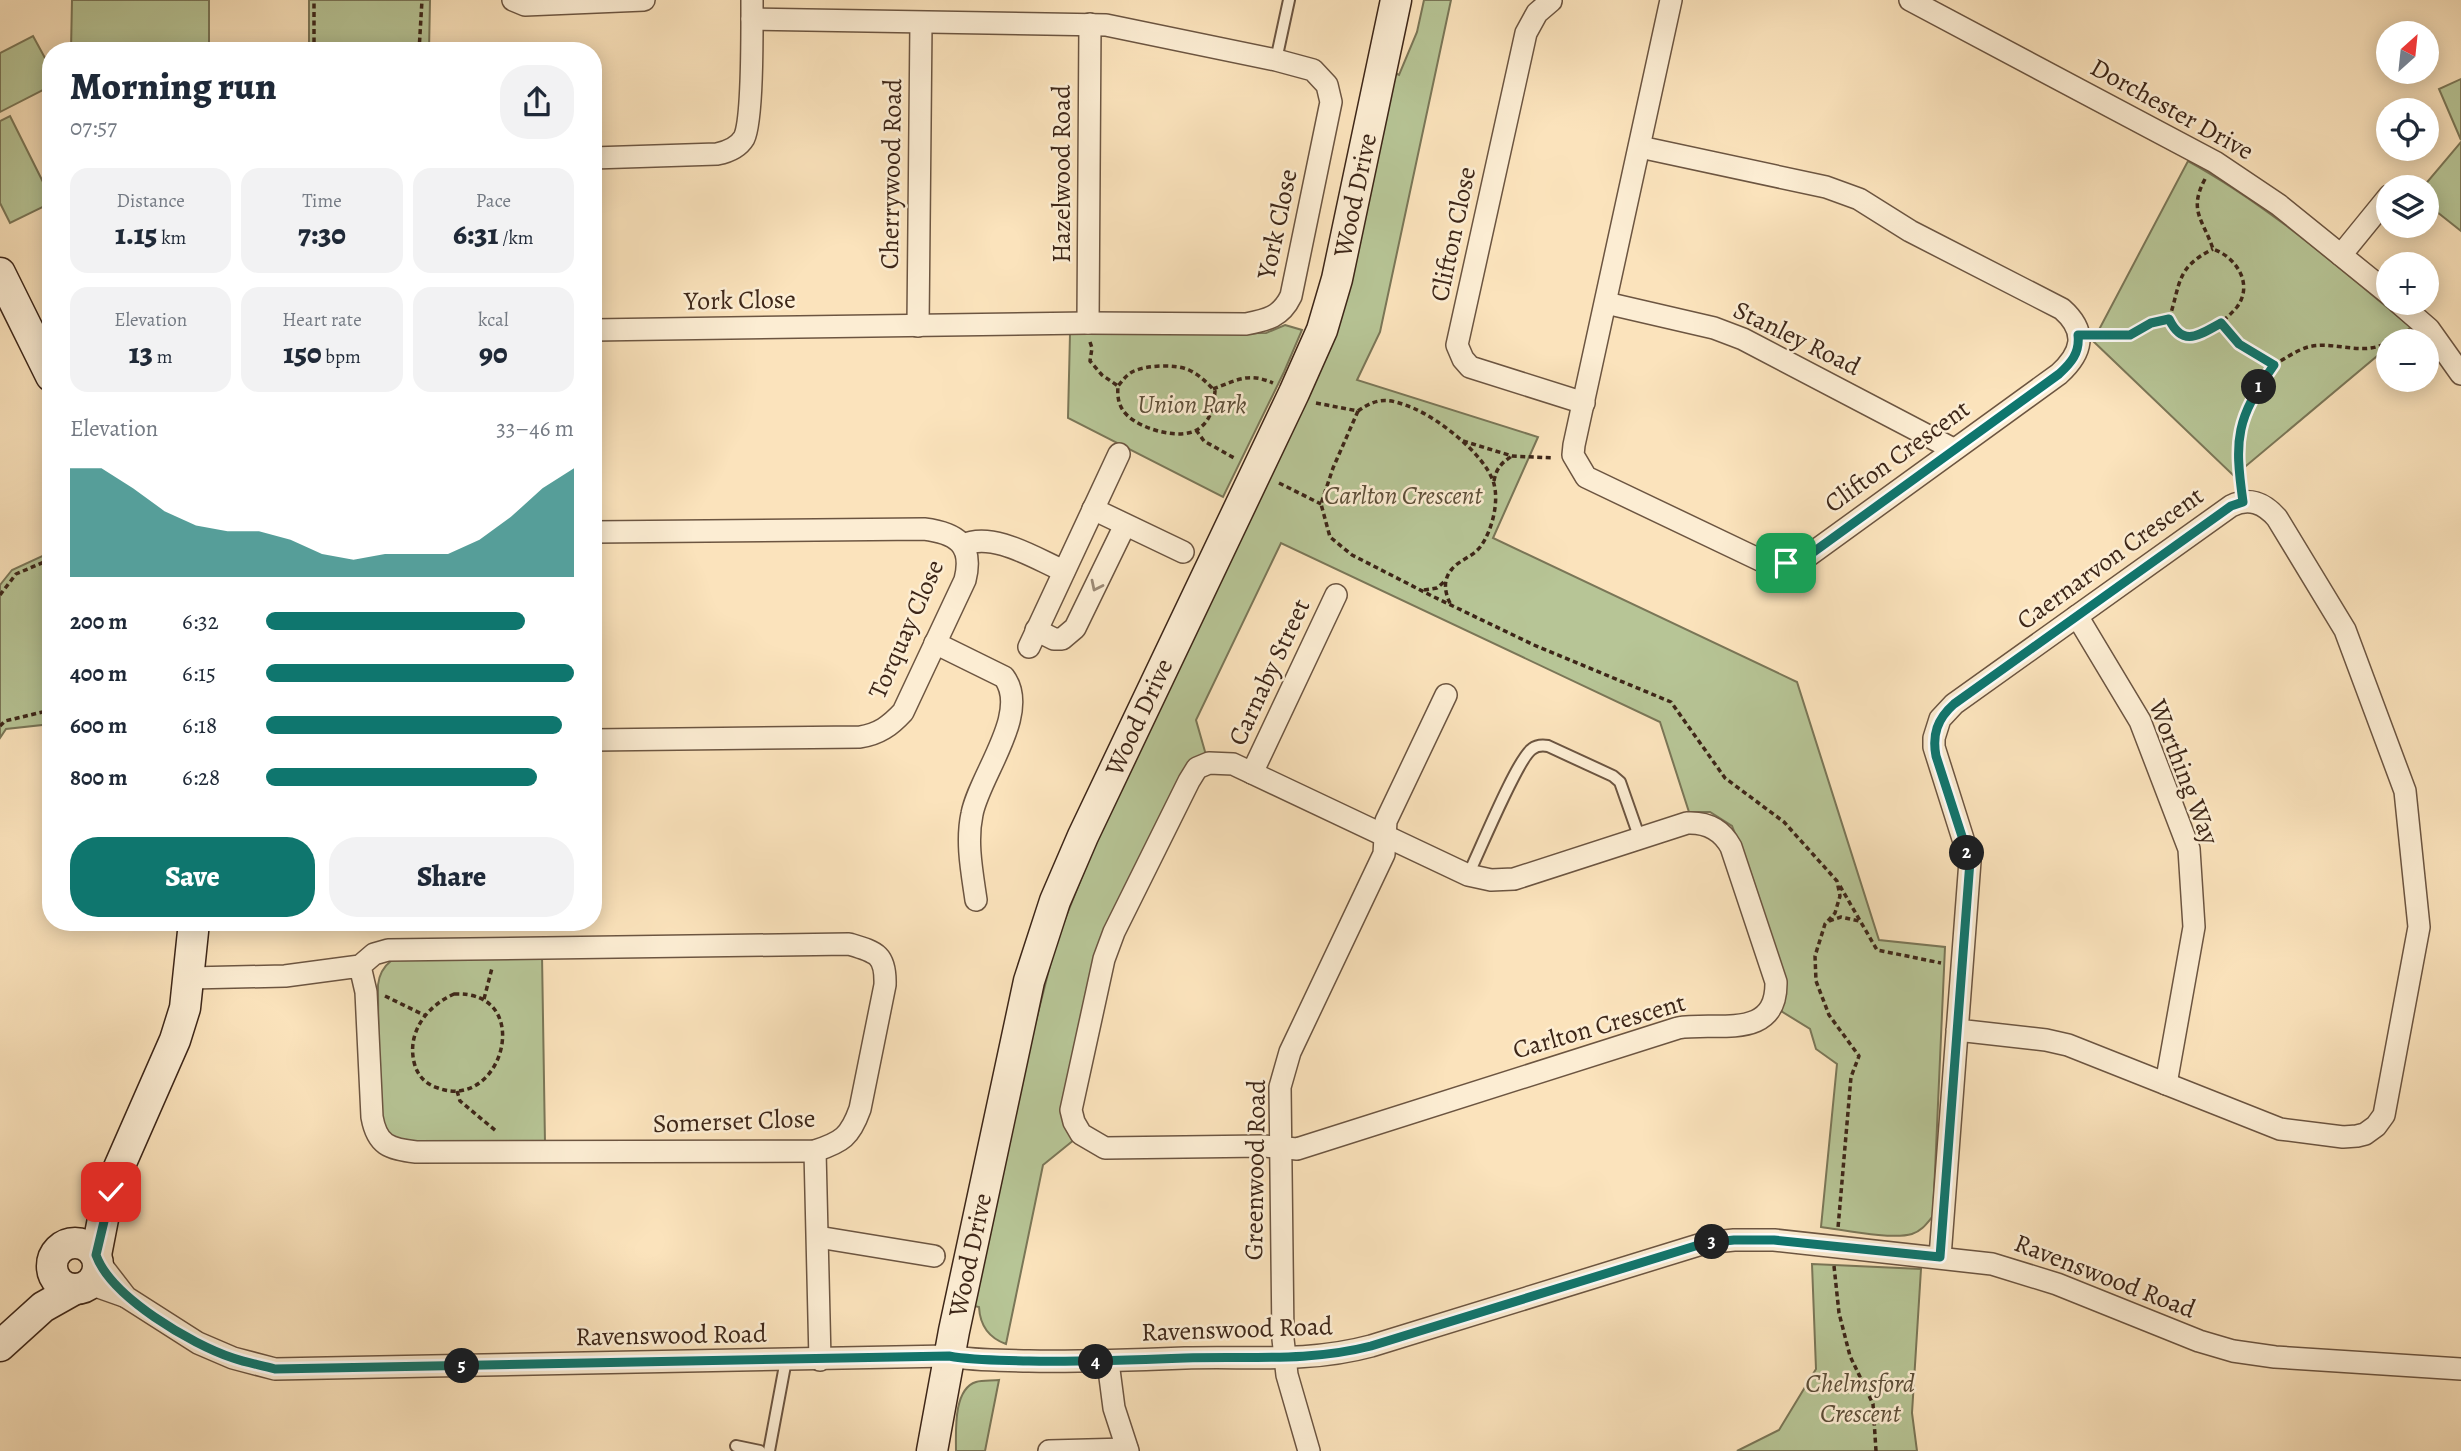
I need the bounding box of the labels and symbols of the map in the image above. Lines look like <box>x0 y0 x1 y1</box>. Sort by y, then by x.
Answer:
north arrow <box>2376 21 2440 84</box>
street label: Dorchester Drive <box>2084 50 2260 168</box>
street label: Cherrywood Road <box>872 78 910 270</box>
street label: Hazelwood Road <box>1044 85 1079 263</box>
street label: Wood Drive <box>1325 130 1385 261</box>
street label: Clifton Close <box>1422 163 1484 305</box>
street label: York Close <box>1248 166 1306 283</box>
street label: York Close <box>683 282 796 318</box>
street label: Stanley Road <box>1727 292 1867 384</box>
pin: 1 <box>2242 370 2276 404</box>
park label: Union Park <box>1137 387 1247 422</box>
street label: Clifton Crescent <box>1817 391 1977 521</box>
park label: Carlton Crescent <box>1324 478 1483 513</box>
street label: Caernarvon Crescent <box>2010 478 2211 638</box>
pin <box>1756 533 1816 593</box>
street label: Torquay Close <box>860 554 952 704</box>
one-way arrow <box>1090 579 1104 591</box>
street label: Carnaby Street <box>1220 593 1318 751</box>
street label: Wood Drive <box>1096 653 1181 782</box>
street label: Worthing Way <box>2140 693 2228 850</box>
pin: 2 <box>1950 836 1984 870</box>
street label: Carlton Crescent <box>1508 984 1690 1067</box>
street label: Greenwood Road <box>1236 1079 1274 1261</box>
street label: Somerset Close <box>652 1101 816 1141</box>
pin <box>81 1162 141 1222</box>
street label: Wood Drive <box>940 1190 1000 1321</box>
pin: 3 <box>1694 1224 1730 1260</box>
street label: Ravenswood Road <box>2009 1225 2201 1327</box>
street label: Ravenswood Road <box>1141 1308 1333 1350</box>
street label: Ravenswood Road <box>575 1316 767 1354</box>
pin: 4 <box>1078 1344 1114 1380</box>
pin: 5 <box>444 1348 480 1384</box>
park label: Chelmsford Crescent <box>1805 1366 1915 1431</box>

